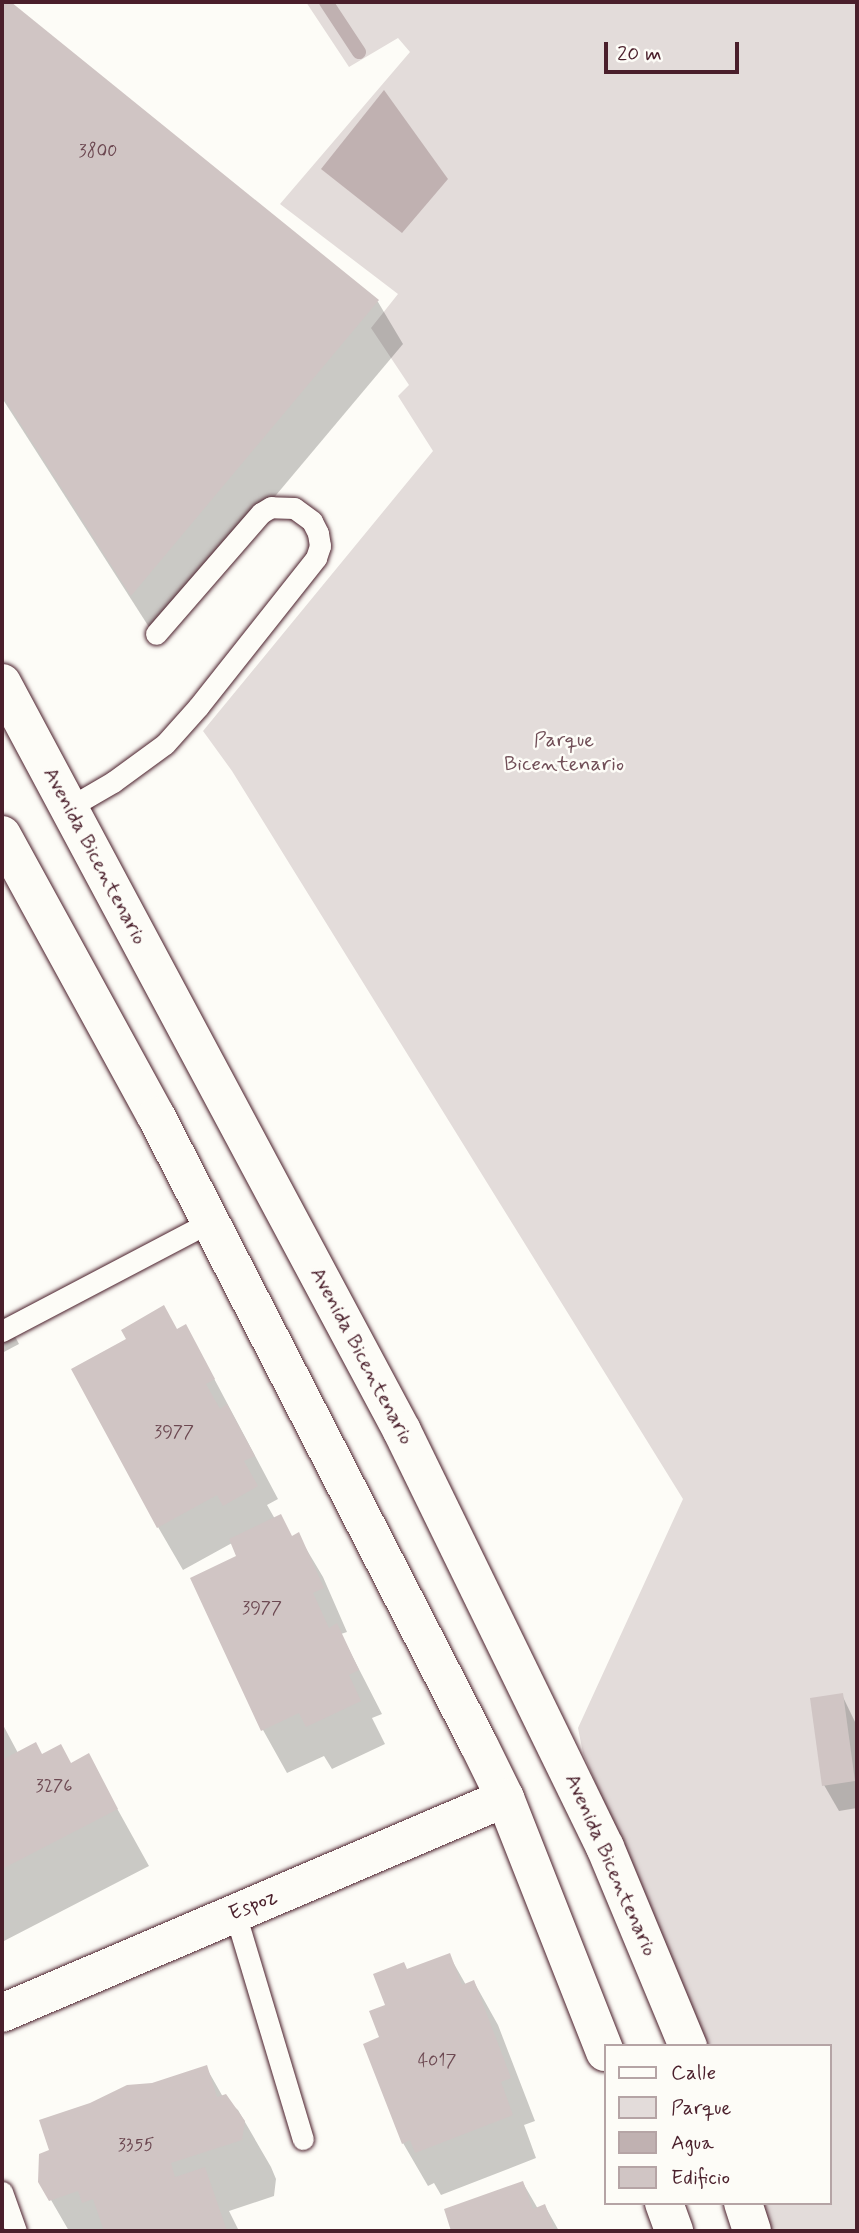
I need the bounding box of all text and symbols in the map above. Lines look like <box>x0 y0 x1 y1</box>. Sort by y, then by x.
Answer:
scale bar <box>607 28 742 72</box>
text: 20 m <box>617 40 662 68</box>
house number: 3800 <box>79 140 117 162</box>
park label: Parque Bicentenario <box>504 727 624 777</box>
street label: Avenida Bicentenario <box>38 763 152 949</box>
street label: Avenida Bicentenario <box>305 1263 419 1449</box>
house number: 3977 <box>154 1421 194 1443</box>
house number: 3977 <box>242 1597 282 1619</box>
street label: Avenida Bicentenario <box>560 1770 662 1960</box>
house number: 3276 <box>36 1775 72 1797</box>
street label: Espoz <box>225 1884 281 1926</box>
legend <box>604 2044 831 2205</box>
house number: 4017 <box>418 2050 456 2072</box>
text: Calle <box>671 2059 716 2087</box>
text: Parque <box>671 2094 731 2122</box>
text: Agua <box>671 2129 714 2157</box>
house number: 3355 <box>118 2134 154 2156</box>
text: Edificio <box>671 2164 730 2192</box>

